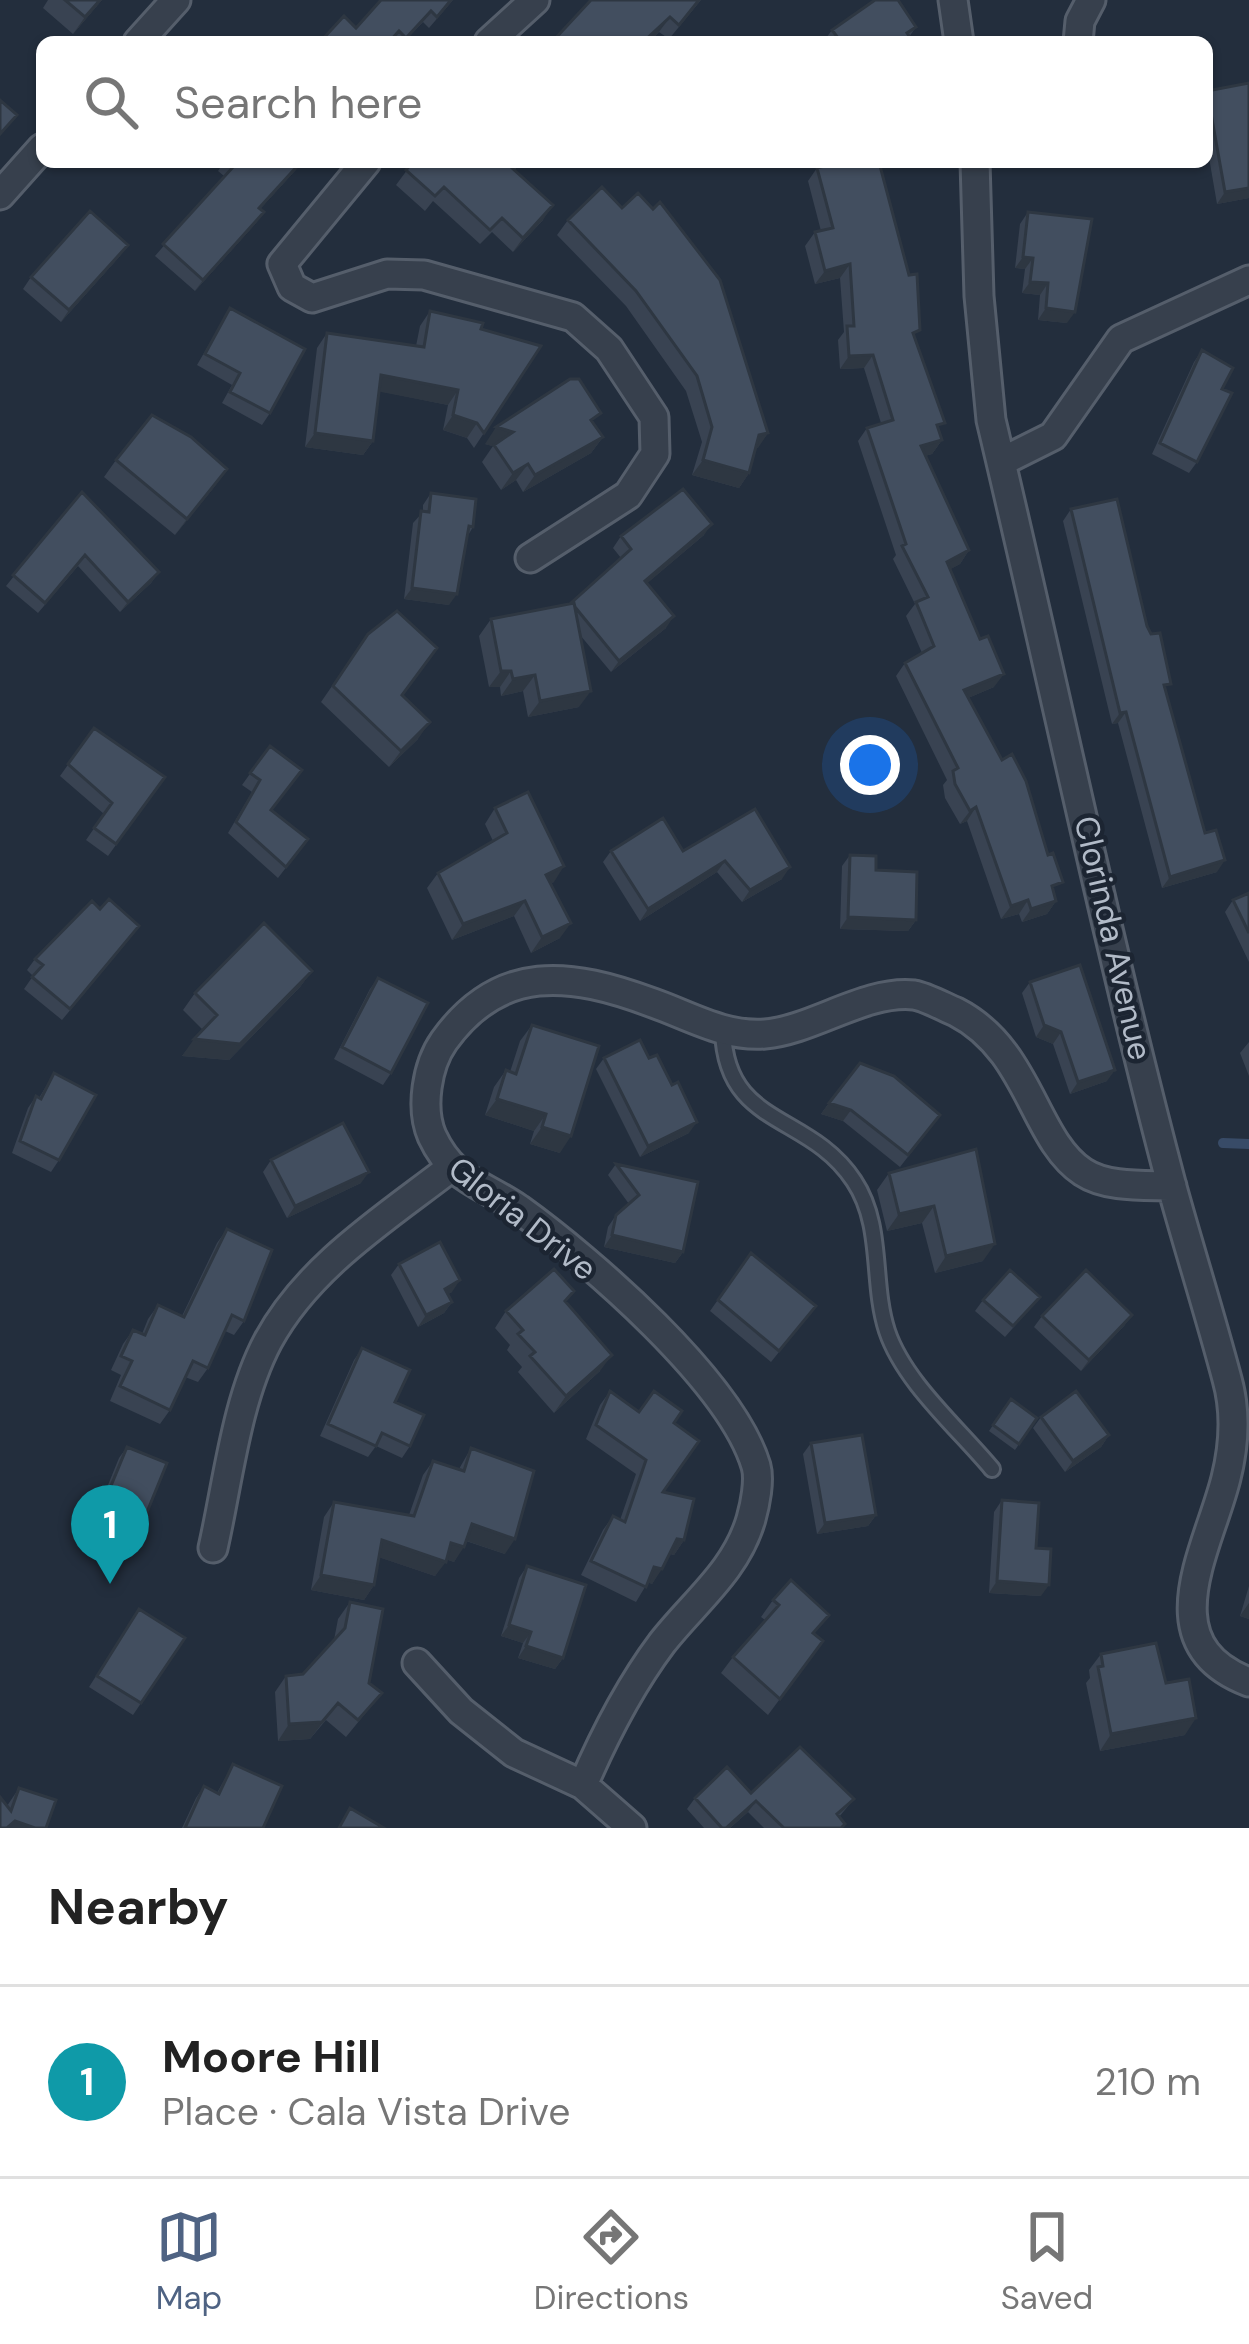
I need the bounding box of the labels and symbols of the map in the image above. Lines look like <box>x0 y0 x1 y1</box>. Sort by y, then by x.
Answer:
your location <box>840 735 900 795</box>
street label: Clorinda Avenue <box>1065 812 1162 1064</box>
street label: Gloria Drive <box>440 1147 606 1290</box>
pin: 1 <box>71 1485 149 1584</box>

